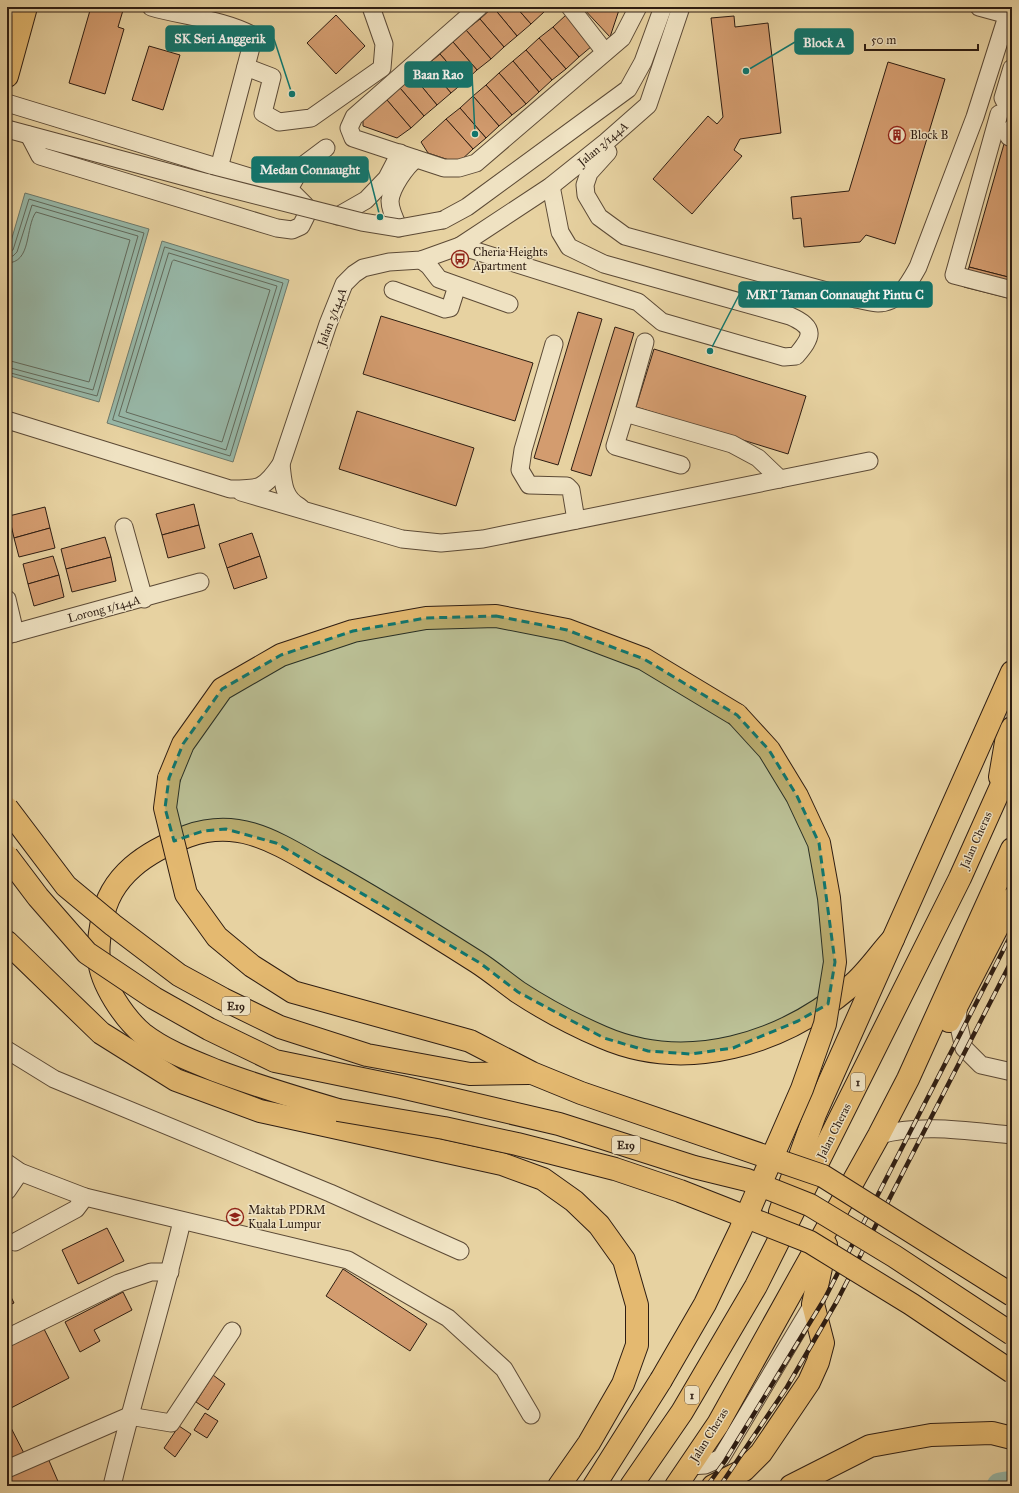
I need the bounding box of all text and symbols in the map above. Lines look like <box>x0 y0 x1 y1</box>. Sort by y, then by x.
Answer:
callout: SK Seri Anggerik <box>166 26 274 51</box>
scale bar <box>865 26 978 52</box>
callout: Block A <box>795 29 853 54</box>
text: SK Seri Anggerik <box>174 31 267 47</box>
text: 50 m <box>871 33 896 47</box>
text: Block A <box>803 35 845 51</box>
callout: Baan Rao <box>405 62 472 87</box>
text: Baan Rao <box>413 67 464 83</box>
street label: Jalan 3/144A <box>574 119 632 171</box>
building icon: Block B <box>887 125 907 145</box>
place label: Block B <box>910 128 948 142</box>
callout: Medan Connaught <box>252 157 368 182</box>
text: Medan Connaught <box>260 162 361 178</box>
place label: Cheria Heights Apartment <box>472 245 548 273</box>
bus stop icon: Cheria Heights Apartment <box>450 249 470 269</box>
callout: MRT Taman Connaught Pintu C <box>739 282 932 307</box>
street label: Jalan 3/144A <box>314 286 350 350</box>
text: MRT Taman Connaught Pintu C <box>746 287 924 303</box>
street label: Lorong 1/144A <box>66 593 142 626</box>
street label: Jalan Cheras <box>956 809 996 873</box>
road number: E19 <box>222 997 250 1015</box>
road number: 1 <box>851 1073 865 1091</box>
street label: Jalan Cheras <box>813 1101 855 1163</box>
road number: E19 <box>612 1136 640 1154</box>
place label: Maktab PDRM Kuala Lumpur <box>248 1203 326 1231</box>
school or university icon: Maktab PDRM Kuala Lumpur <box>225 1207 245 1227</box>
road number: 1 <box>685 1386 699 1404</box>
street label: Jalan Cheras <box>686 1406 732 1467</box>

